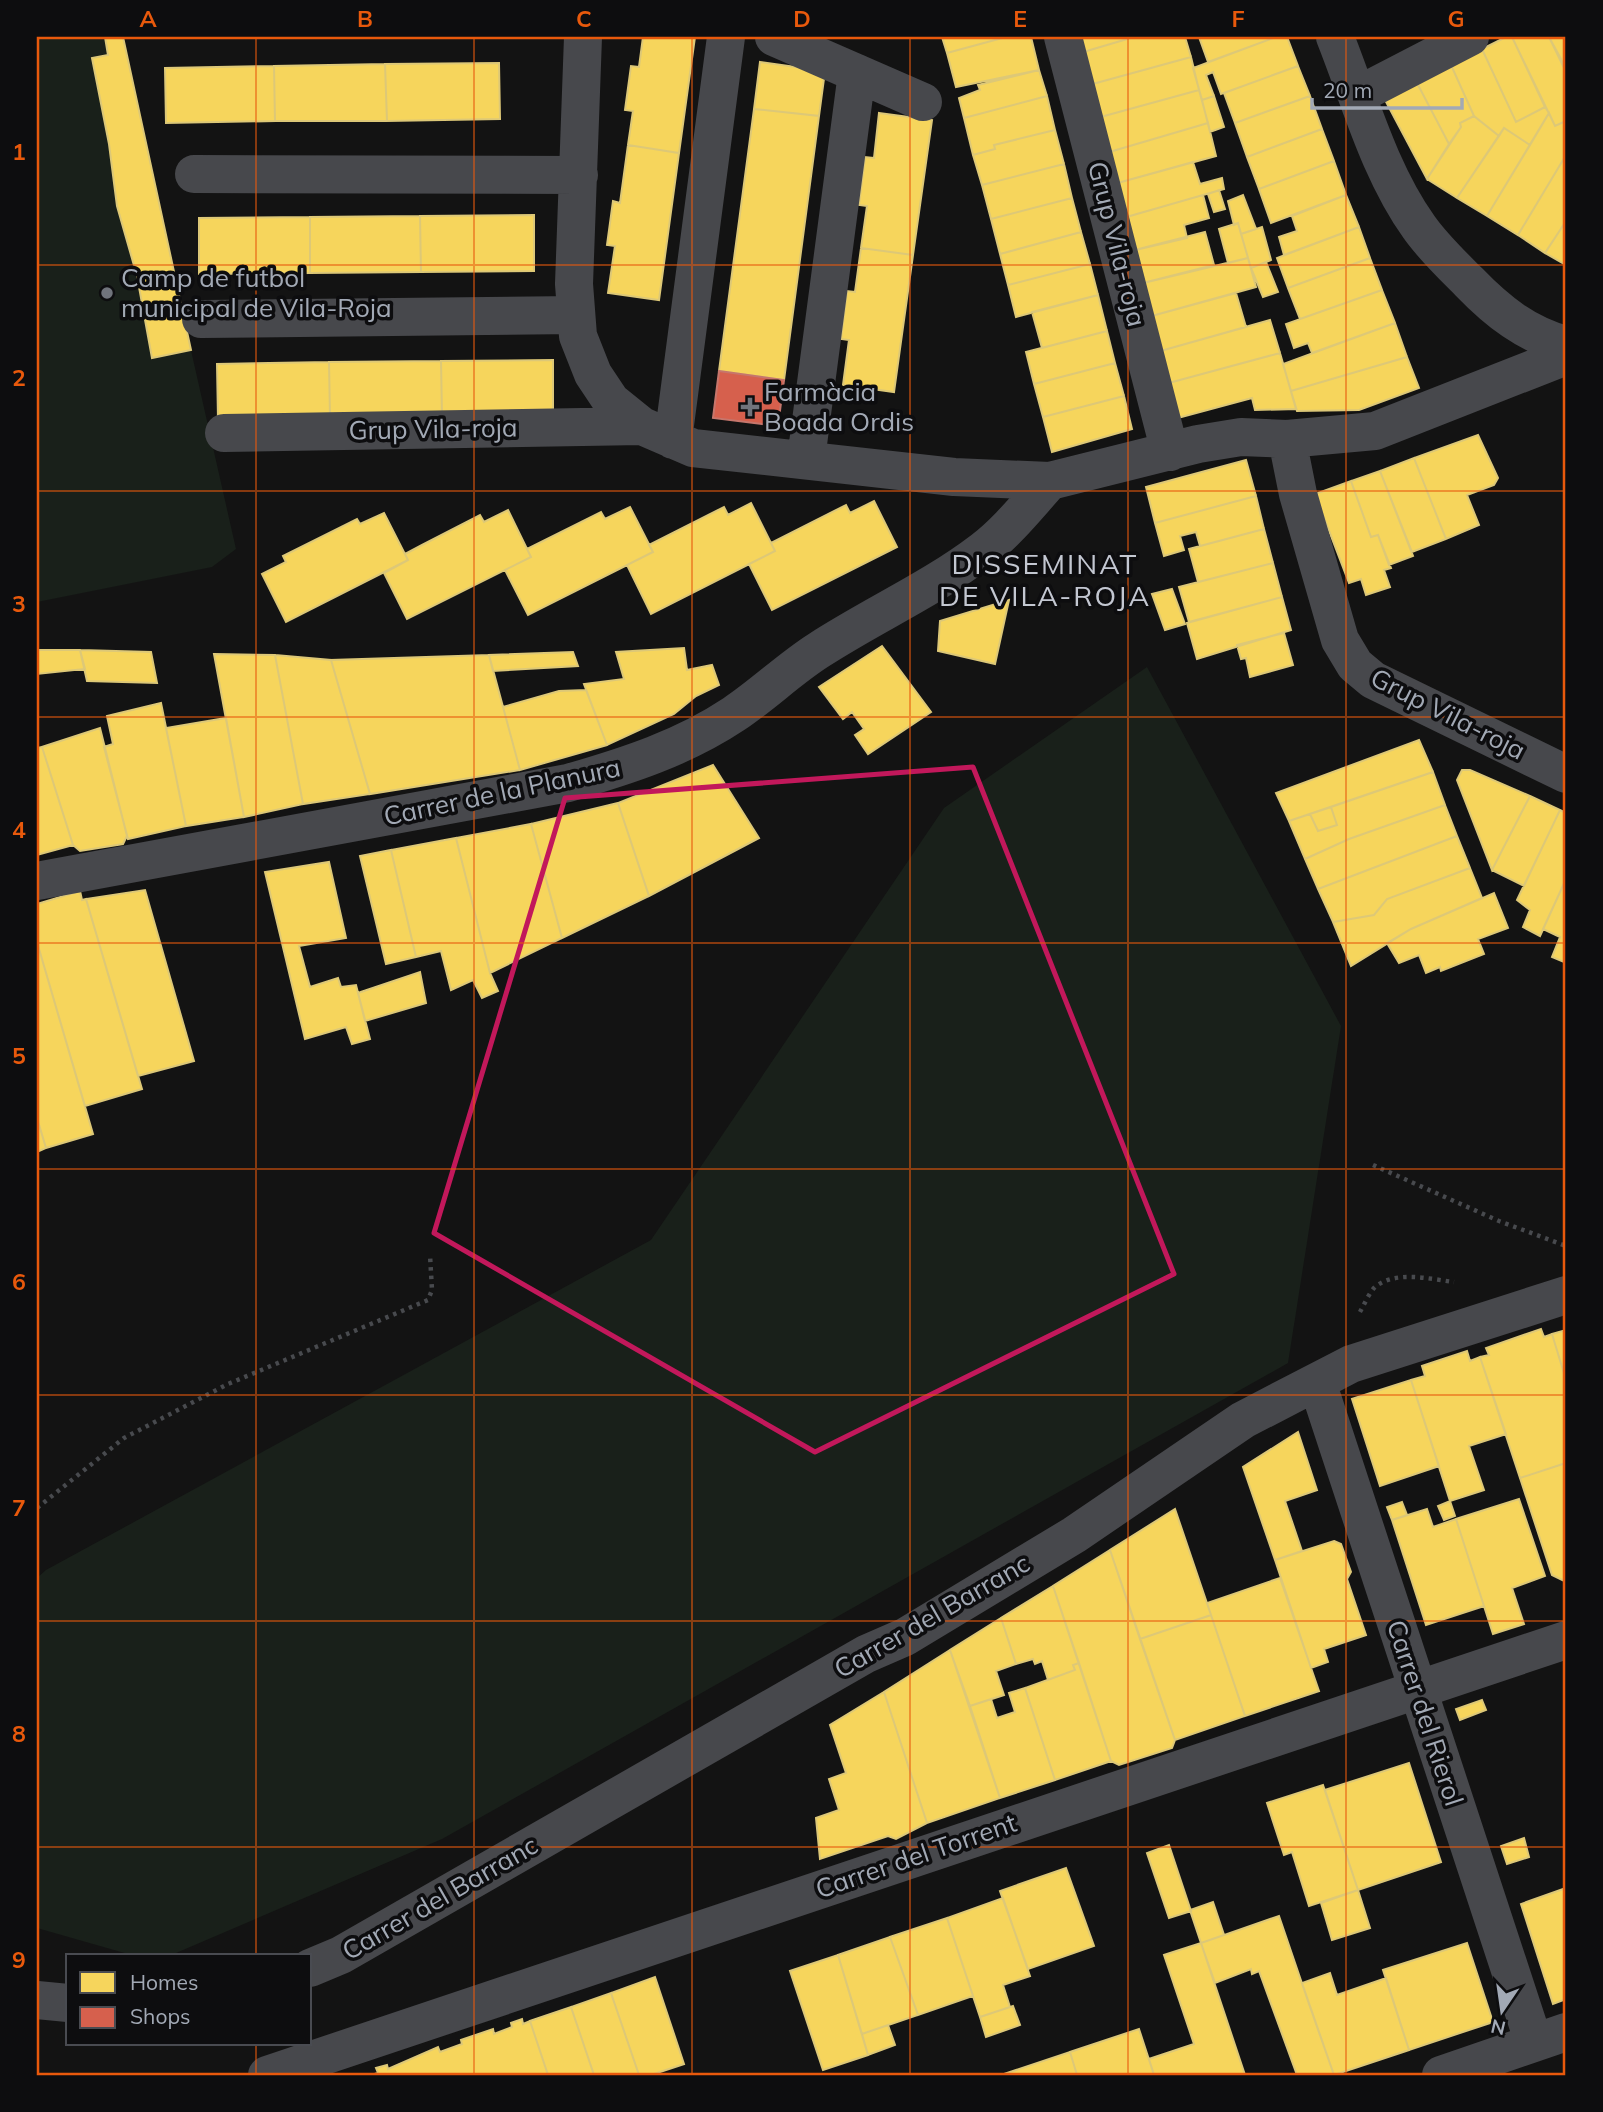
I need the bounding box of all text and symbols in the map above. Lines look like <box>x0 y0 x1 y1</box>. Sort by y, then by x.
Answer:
text: A <box>139 4 157 33</box>
text: B <box>357 4 373 33</box>
text: C <box>576 4 592 33</box>
text: D <box>793 4 811 33</box>
text: E <box>1013 4 1027 33</box>
text: F <box>1231 4 1245 33</box>
text: G <box>1447 4 1465 33</box>
scale bar <box>1312 66 1463 110</box>
text: 20 m <box>1323 77 1372 103</box>
text: 1 <box>12 137 26 166</box>
street label: Grup Vila-roja <box>1081 158 1154 330</box>
place label: Camp de futbol municipal de Vila-Roja <box>121 261 392 324</box>
marker: Camp de futbol municipal de Vila-Roja <box>99 285 115 301</box>
text: 2 <box>12 363 26 392</box>
place label: Farmàcia Boada Ordis <box>764 375 914 438</box>
marker: Farmàcia Boada Ordis <box>742 399 758 415</box>
street label: Grup Vila-roja <box>348 411 518 446</box>
district label: DISSEMINAT DE VILA-ROJA <box>939 546 1151 613</box>
text: 3 <box>12 589 26 618</box>
street label: Grup Vila-roja <box>1365 660 1531 767</box>
street label: Carrer de la Planura <box>381 750 623 833</box>
text: 4 <box>12 815 26 844</box>
text: 5 <box>12 1041 26 1070</box>
text: 6 <box>12 1267 26 1296</box>
text: 7 <box>12 1493 26 1522</box>
street label: Carrer del Barranc <box>828 1546 1035 1685</box>
street label: Carrer del Rierol <box>1380 1616 1471 1810</box>
text: 8 <box>12 1719 26 1748</box>
street label: Carrer del Torrent <box>811 1806 1021 1905</box>
street label: Carrer del Barranc <box>336 1828 543 1967</box>
text: 9 <box>12 1945 26 1974</box>
legend <box>66 1954 312 2046</box>
text: Homes <box>130 1969 198 1995</box>
north arrow <box>1466 1976 1536 2046</box>
text: Shops <box>130 2003 190 2029</box>
text: N <box>1488 2014 1508 2041</box>

